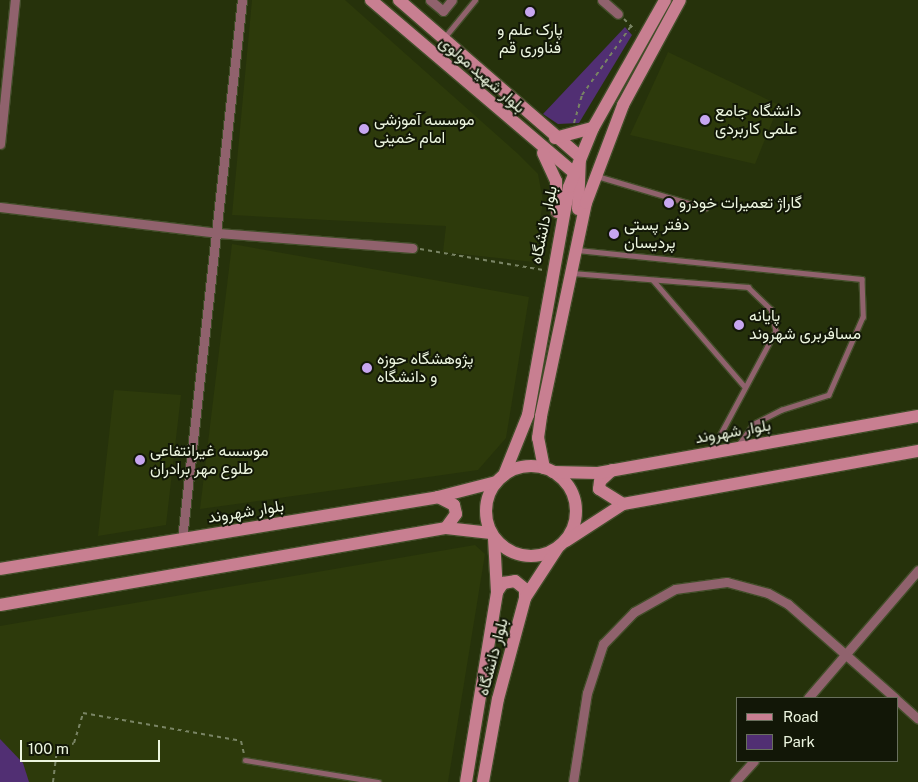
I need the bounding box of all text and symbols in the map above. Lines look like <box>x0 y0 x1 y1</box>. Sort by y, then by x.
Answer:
marker: پارک علم و فناوری قم <box>524 6 536 18</box>
place label: پارک علم و فناوری قم <box>497 20 563 58</box>
street label: بلوار شهید مولوی <box>435 33 529 117</box>
place label: دانشگاه جامع علمی کاربردی <box>715 101 801 139</box>
place label: موسسه آموزشی امام خمینی <box>374 110 475 148</box>
marker: دانشگاه جامع علمی کاربردی <box>699 114 711 126</box>
marker: موسسه آموزشی امام خمینی <box>358 123 370 135</box>
street label: بلوار دانشگاه <box>526 184 562 266</box>
place label: گاراژ تعمیرات خودرو <box>679 193 802 213</box>
marker: گاراژ تعمیرات خودرو <box>663 197 675 209</box>
place label: دفتر پستی پردیسان <box>624 215 689 253</box>
marker: دفتر پستی پردیسان <box>608 228 620 240</box>
place label: پایانه مسافربری شهروند <box>749 306 861 344</box>
marker: پایانه مسافربری شهروند <box>733 319 745 331</box>
place label: پژوهشگاه حوزه و دانشگاه <box>377 349 473 387</box>
marker: پژوهشگاه حوزه و دانشگاه <box>361 362 373 374</box>
street label: بلوار شهروند <box>694 416 772 448</box>
place label: موسسه غیرانتفاعی طلوع مهر برادران <box>150 441 269 479</box>
marker: موسسه غیرانتفاعی طلوع مهر برادران <box>134 454 146 466</box>
street label: بلوار شهروند <box>207 497 285 527</box>
street label: بلوار دانشگاه <box>473 616 513 698</box>
legend <box>736 697 898 762</box>
text: Road <box>783 708 819 725</box>
scale bar <box>22 730 162 762</box>
text: Park <box>783 733 815 750</box>
text: 100 m <box>28 740 69 757</box>

